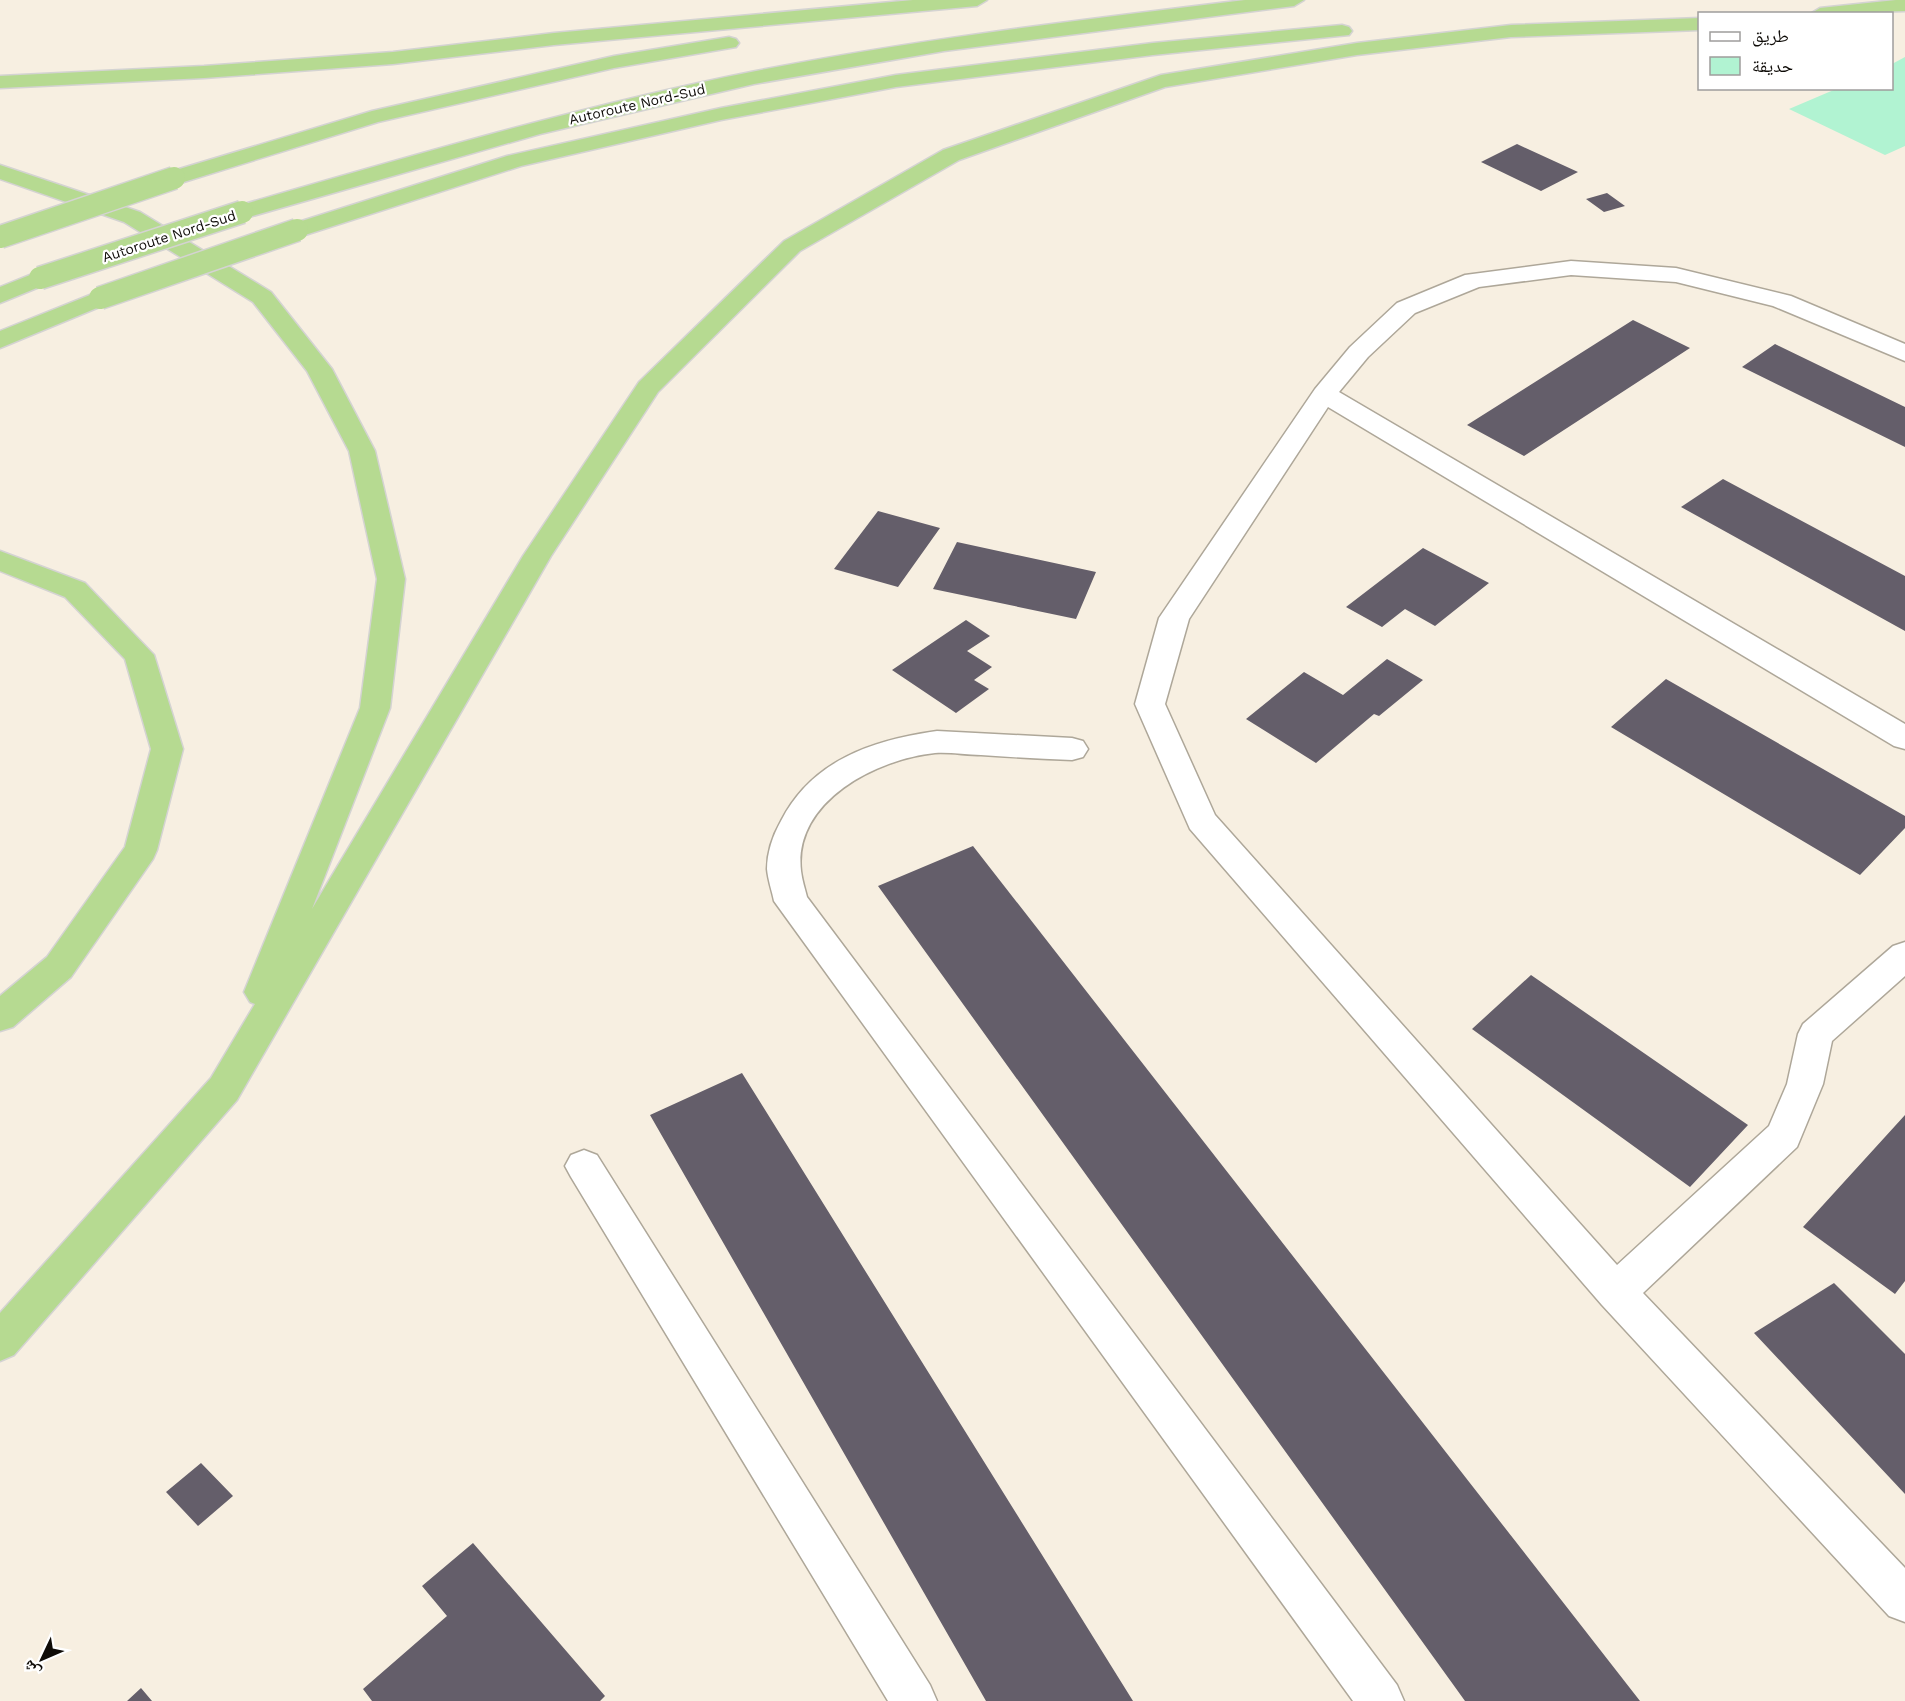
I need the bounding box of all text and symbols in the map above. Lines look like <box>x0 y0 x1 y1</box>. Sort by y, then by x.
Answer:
legend <box>1698 12 1893 90</box>
text: طريق <box>1752 25 1789 47</box>
text: حديقة <box>1752 55 1793 76</box>
street label: Autoroute Nord-Sud <box>567 81 707 127</box>
street label: Autoroute Nord-Sud <box>100 207 238 265</box>
north arrow <box>12 1629 72 1689</box>
text: ش <box>19 1656 44 1682</box>

